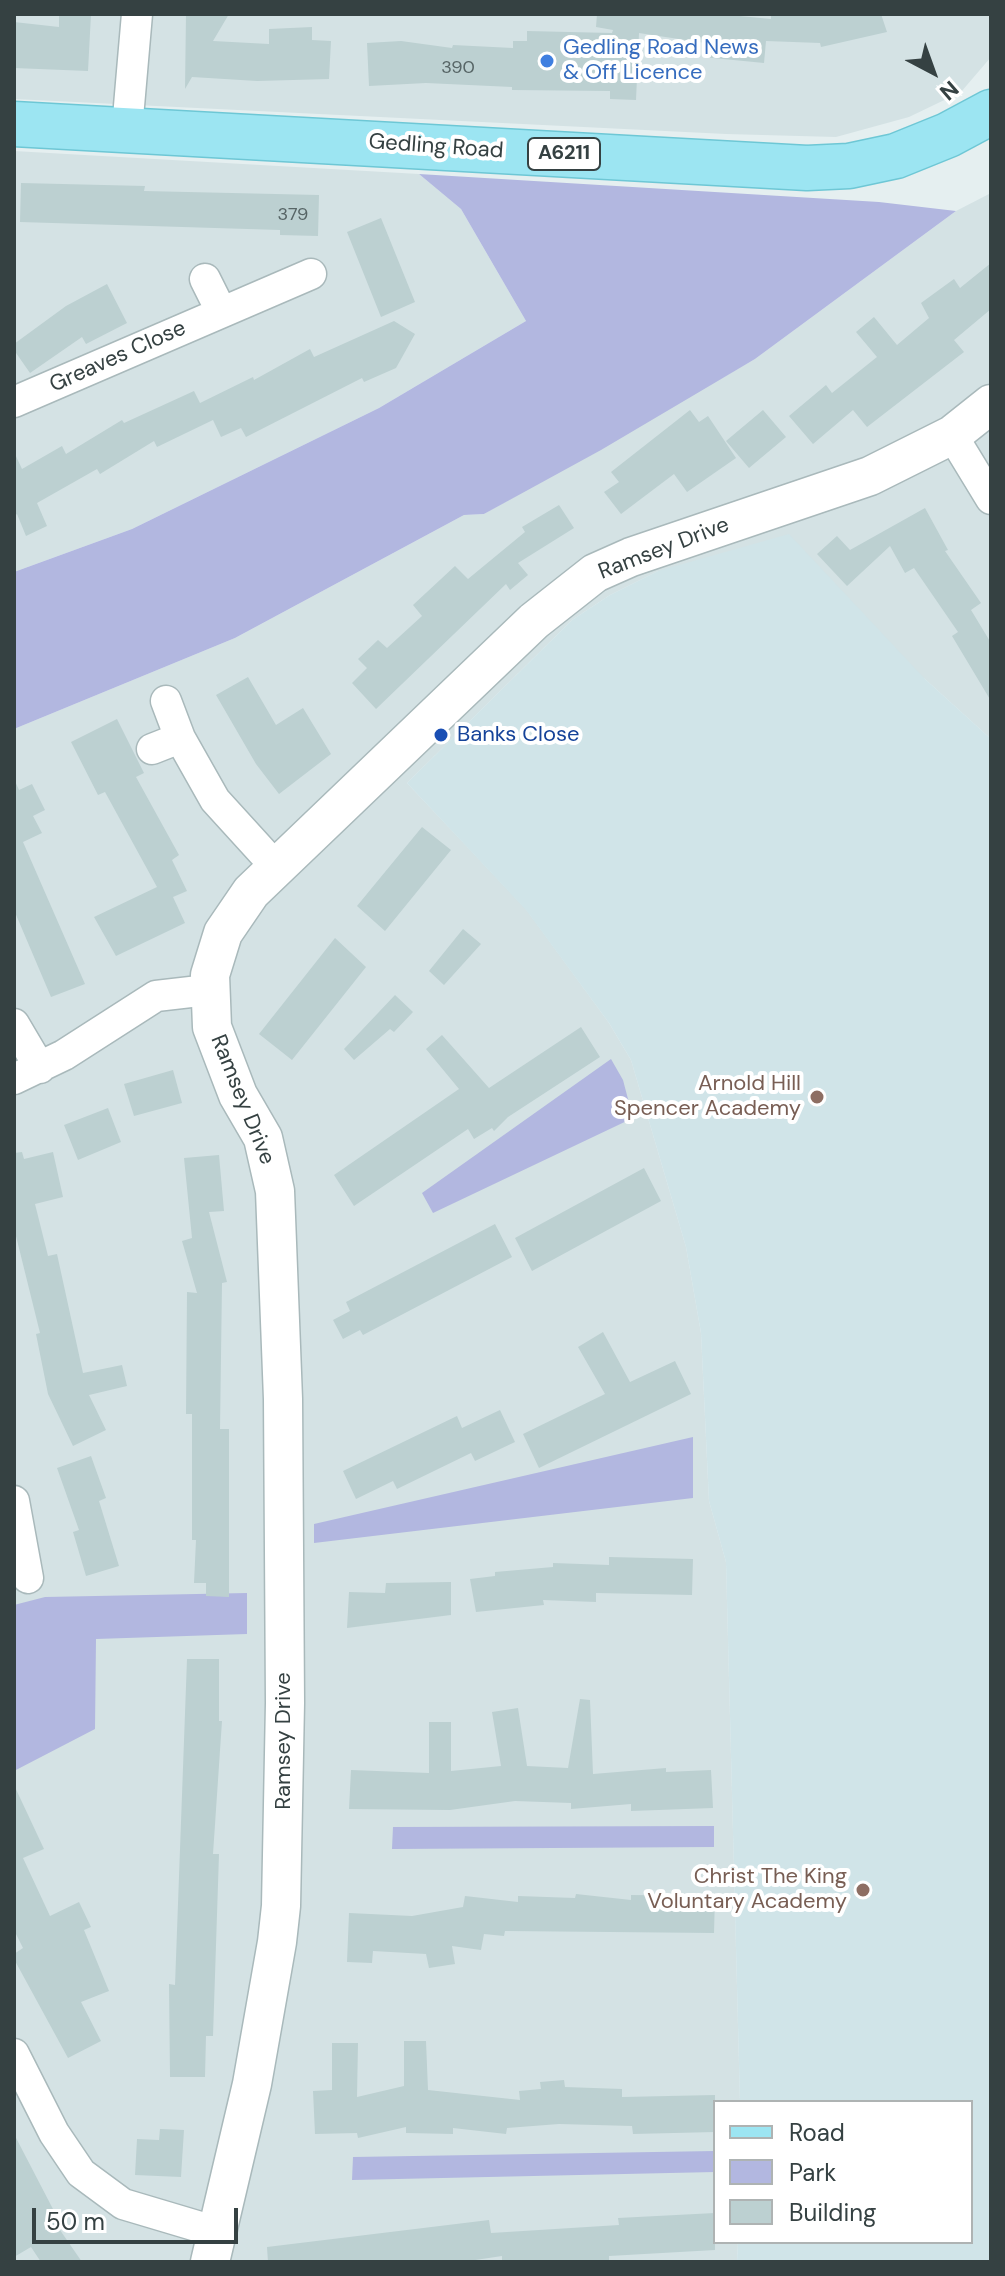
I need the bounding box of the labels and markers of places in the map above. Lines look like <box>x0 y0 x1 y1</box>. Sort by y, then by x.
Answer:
place label: Gedling Road News & Off Licence <box>563 35 759 86</box>
marker: Gedling Road News & Off Licence <box>538 52 556 70</box>
place label: Banks Close <box>457 722 579 748</box>
marker: Banks Close <box>432 726 450 744</box>
place label: Arnold Hill Spencer Academy <box>614 1071 801 1122</box>
marker: Arnold Hill Spencer Academy <box>808 1088 826 1106</box>
place label: Christ The King Voluntary Academy <box>647 1864 847 1916</box>
marker: Christ The King Voluntary Academy <box>854 1881 872 1899</box>

